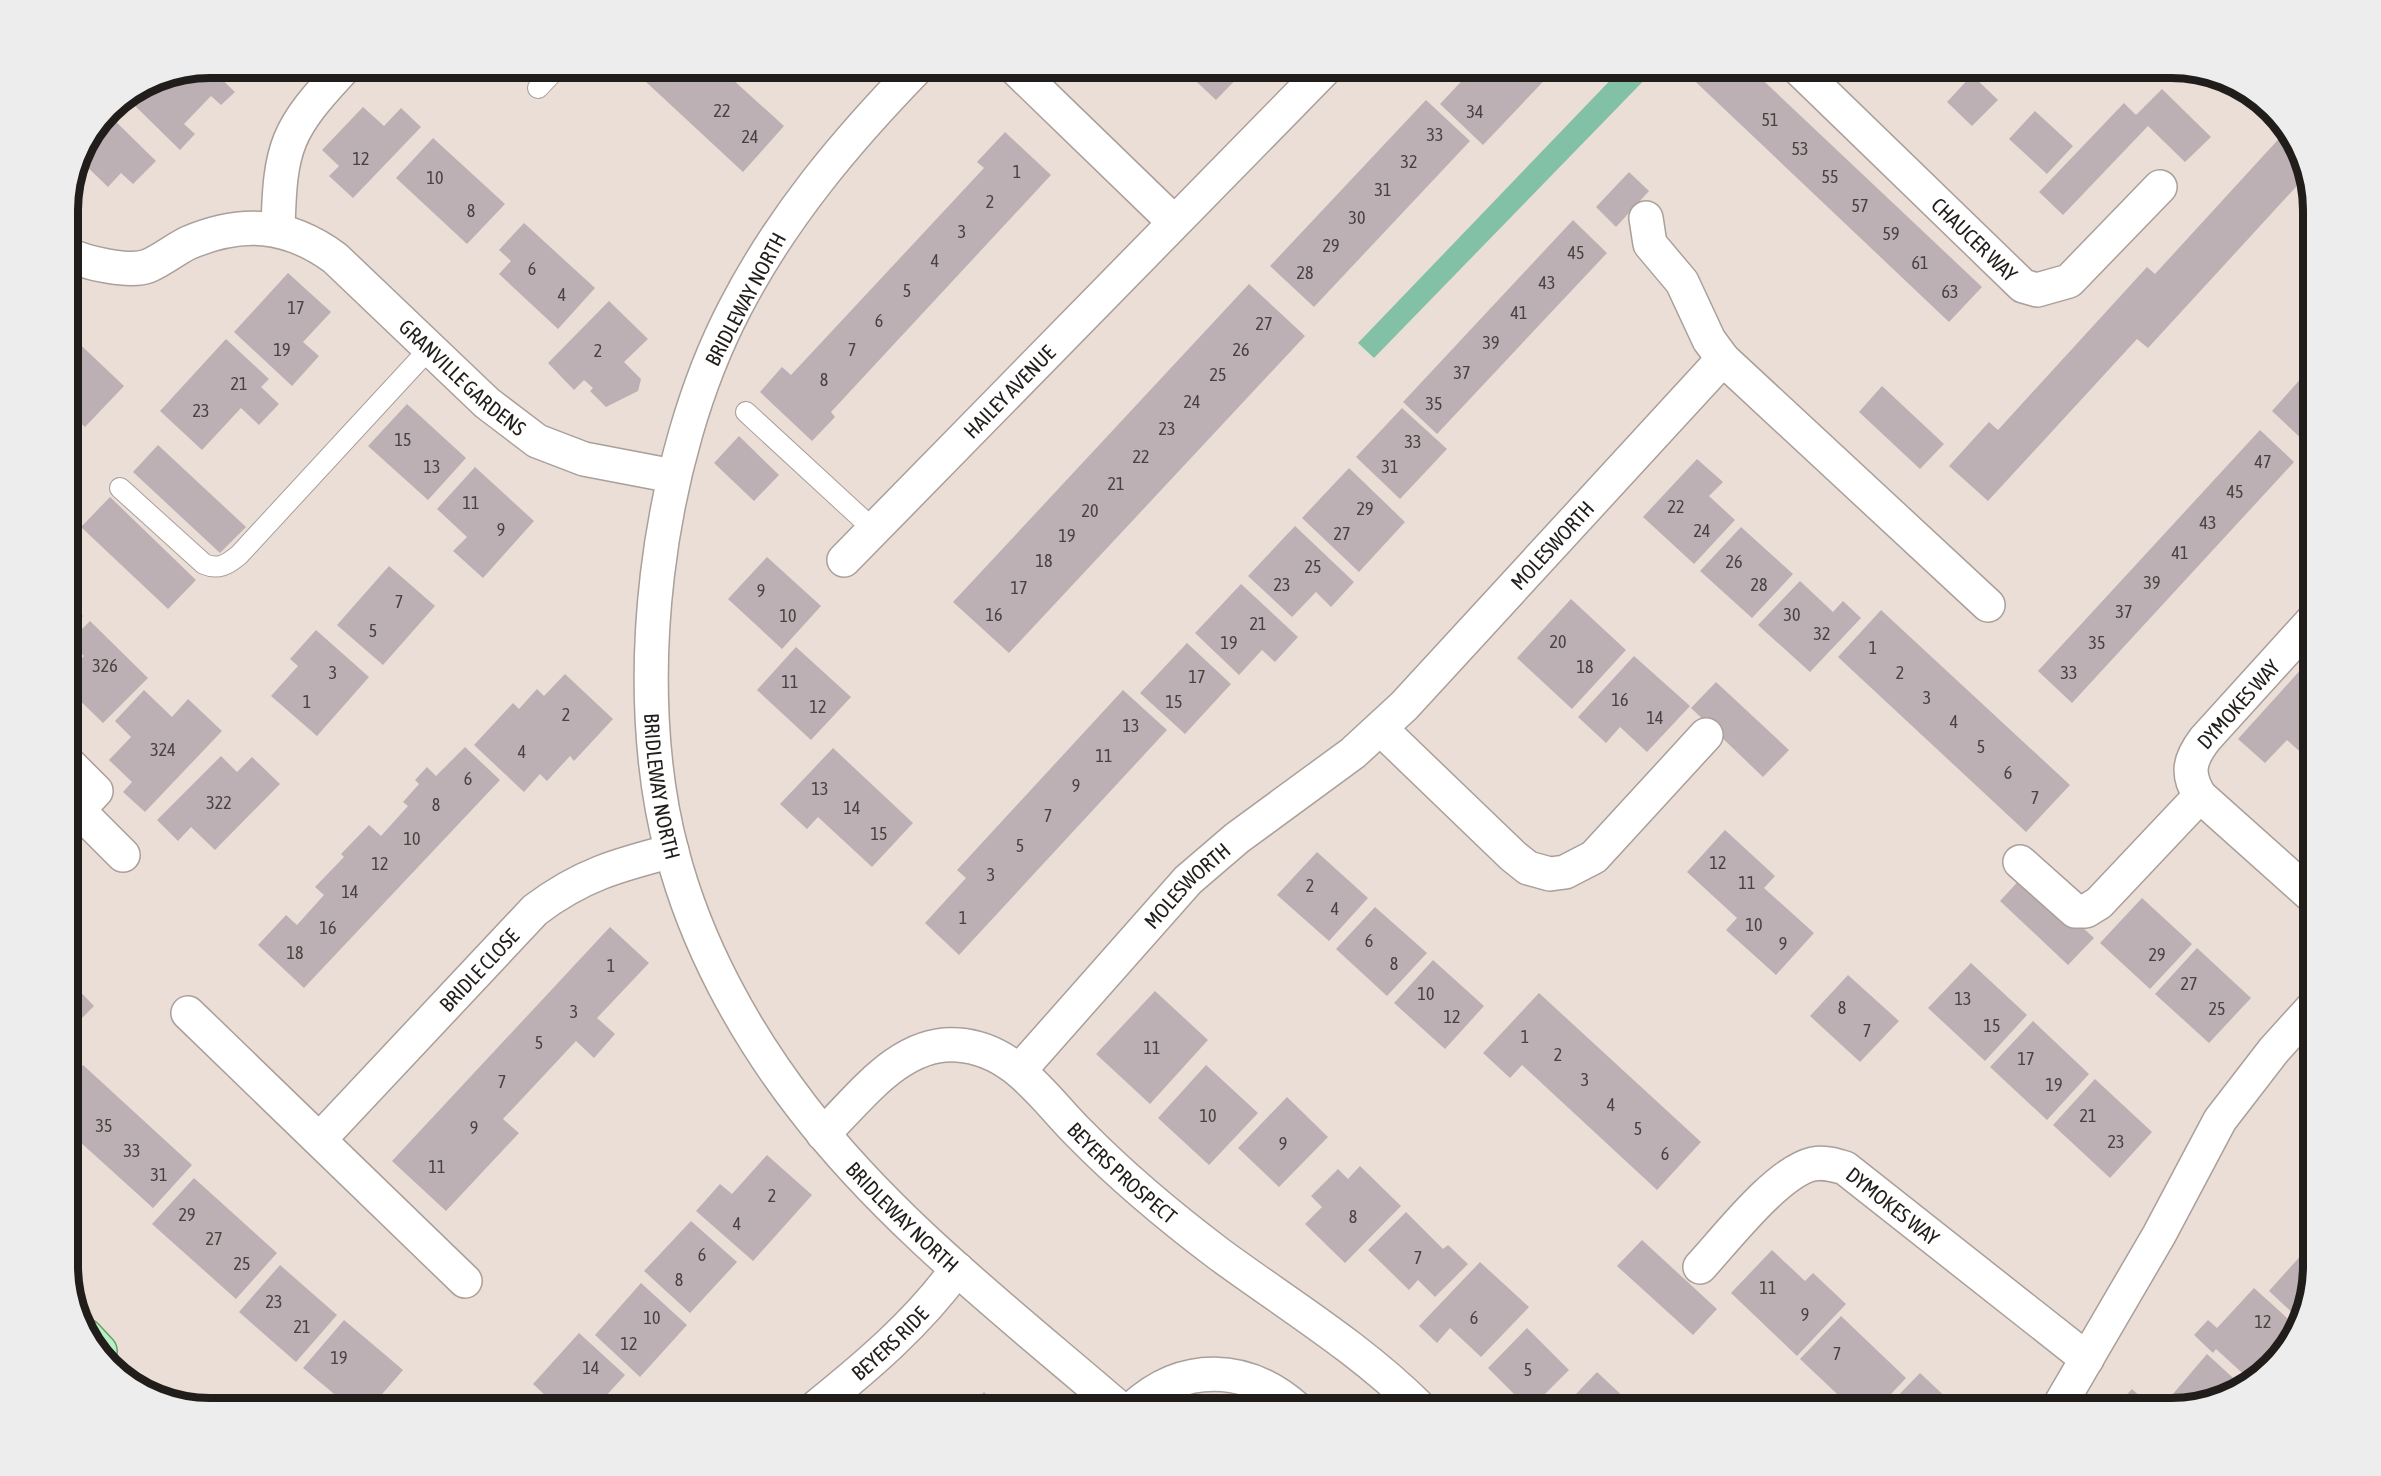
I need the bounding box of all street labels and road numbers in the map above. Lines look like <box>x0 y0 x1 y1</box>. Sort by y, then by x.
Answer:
street label: CHAUCER WAY <box>1927 192 2023 286</box>
street label: BRIDLEWAY NORTH <box>700 228 790 370</box>
street label: GRANVILLE GARDENS <box>395 314 531 440</box>
street label: HAILEY AVENUE <box>959 340 1060 443</box>
street label: MOLESWORTH <box>1505 496 1599 594</box>
street label: DYMOKES WAY <box>2192 654 2285 753</box>
street label: BRIDLEWAY NORTH <box>640 713 685 862</box>
street label: MOLESWORTH <box>1139 838 1235 933</box>
street label: BRIDLE CLOSE <box>434 923 523 1016</box>
street label: BEYERS PROSPECT <box>1063 1117 1182 1228</box>
street label: BRIDLEWAY NORTH <box>841 1157 964 1277</box>
street label: DYMOKES WAY <box>1842 1162 1944 1250</box>
street label: BEYERS RIDE <box>847 1301 933 1385</box>

